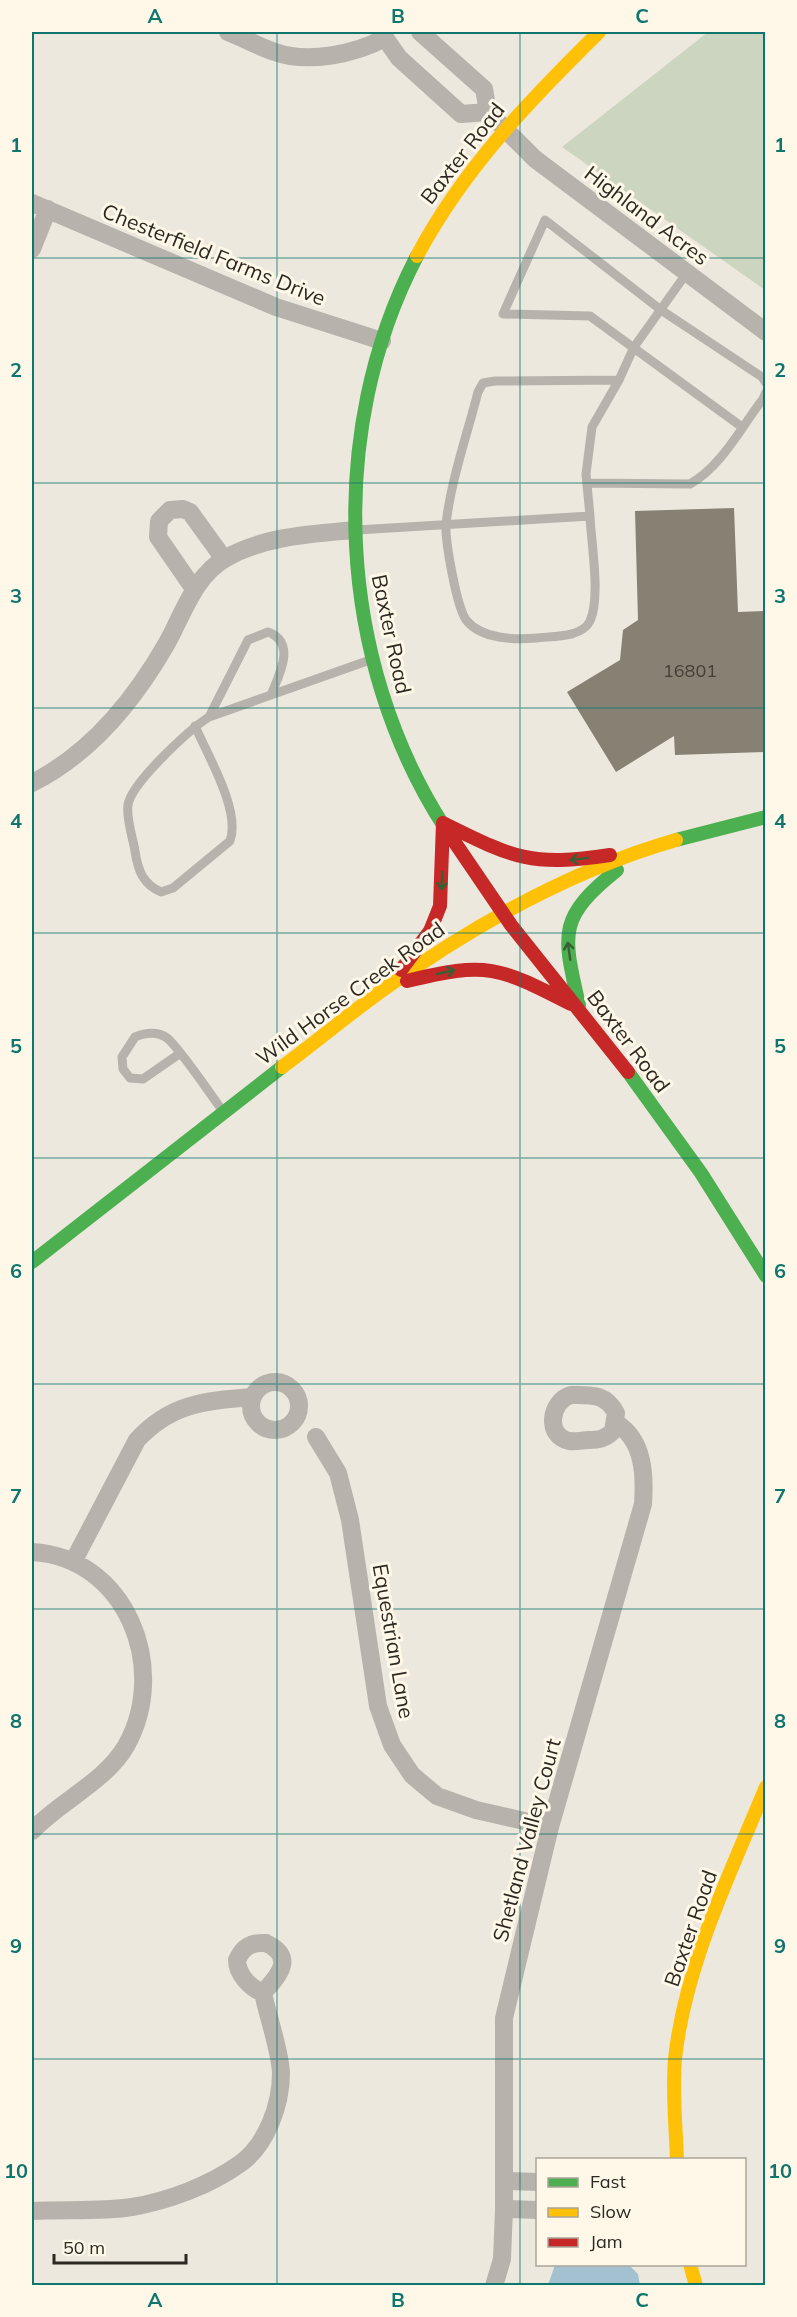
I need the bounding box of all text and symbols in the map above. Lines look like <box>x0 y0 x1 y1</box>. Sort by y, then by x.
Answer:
text: A <box>148 3 163 28</box>
text: B <box>391 3 405 28</box>
text: C <box>635 3 649 28</box>
street label: Baxter Road <box>414 97 510 209</box>
text: 1 <box>10 132 22 157</box>
text: 1 <box>774 132 786 157</box>
street label: Highland Acres <box>580 160 714 270</box>
street label: Chesterfield Farms Drive <box>99 197 329 311</box>
text: 2 <box>10 357 22 382</box>
text: 2 <box>774 357 786 382</box>
street label: Baxter Road <box>367 572 417 696</box>
text: 3 <box>10 583 22 608</box>
text: 3 <box>774 583 786 608</box>
house number: 16801 <box>663 659 717 682</box>
text: 4 <box>10 808 22 833</box>
text: 4 <box>774 808 786 833</box>
one-way arrow <box>569 854 589 865</box>
one-way arrow <box>436 871 447 891</box>
street label: Wild Horse Creek Road <box>251 916 449 1070</box>
one-way arrow <box>563 942 574 961</box>
one-way arrow <box>437 965 456 977</box>
street label: Baxter Road <box>582 985 676 1097</box>
text: 5 <box>10 1033 22 1058</box>
text: 5 <box>774 1033 786 1058</box>
text: 6 <box>10 1258 22 1283</box>
text: 6 <box>774 1258 786 1283</box>
text: 7 <box>10 1483 22 1508</box>
text: 7 <box>774 1483 786 1508</box>
street label: Equestrian Lane <box>368 1562 420 1720</box>
text: 8 <box>10 1708 22 1733</box>
text: 8 <box>774 1708 786 1733</box>
street label: Shetland Valley Court <box>486 1736 566 1944</box>
street label: Baxter Road <box>658 1866 722 1990</box>
text: 9 <box>10 1933 22 1958</box>
text: 9 <box>774 1933 786 1958</box>
text: 10 <box>4 2158 28 2183</box>
legend <box>536 2158 746 2266</box>
text: 10 <box>768 2158 792 2183</box>
text: Fast <box>590 2170 626 2193</box>
text: Slow <box>590 2200 632 2223</box>
scale bar <box>54 2227 186 2265</box>
text: Jam <box>590 2230 623 2253</box>
text: 50 m <box>63 2236 105 2259</box>
text: A <box>148 2287 163 2312</box>
text: B <box>391 2287 405 2312</box>
text: C <box>635 2287 649 2312</box>

